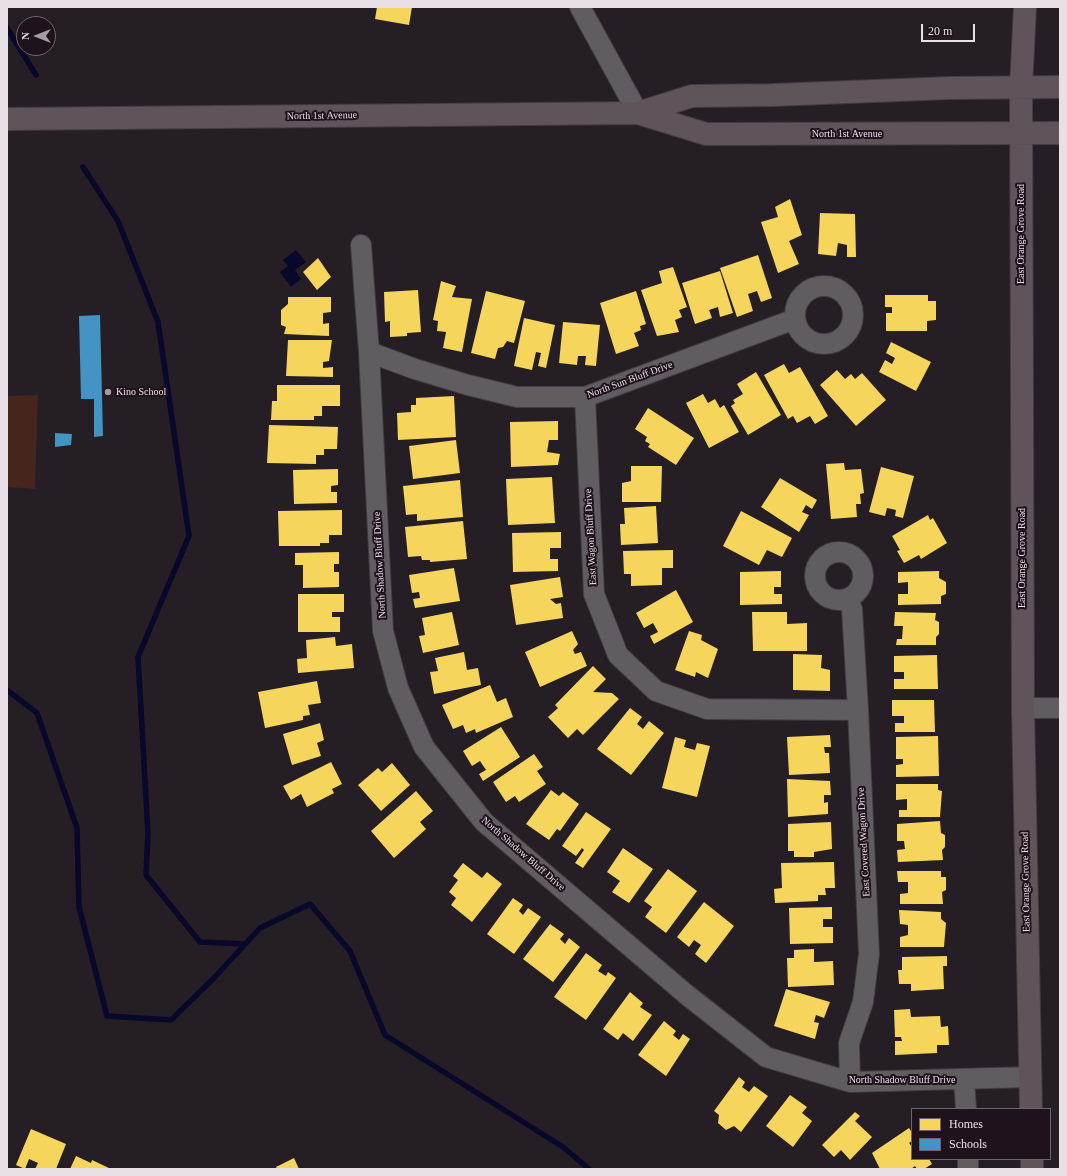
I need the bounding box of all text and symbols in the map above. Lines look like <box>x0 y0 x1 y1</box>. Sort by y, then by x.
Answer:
north arrow <box>16 16 56 56</box>
scale bar <box>923 16 977 42</box>
text: 20 m <box>928 24 952 38</box>
text: N <box>19 32 31 40</box>
street label: North 1st Avenue <box>287 109 357 123</box>
street label: North 1st Avenue <box>812 128 882 140</box>
street label: East Orange Grove Road <box>1015 184 1027 284</box>
street label: North Sun Bluff Drive <box>586 359 674 401</box>
place label: Kino School <box>116 386 166 398</box>
marker: Kino School <box>103 387 113 397</box>
street label: East Wagon Bluff Drive <box>582 489 600 585</box>
street label: East Orange Grove Road <box>1016 508 1028 608</box>
street label: North Shadow Bluff Drive <box>371 511 389 619</box>
street label: East Covered Wagon Drive <box>855 787 873 897</box>
street label: North Shadow Bluff Drive <box>479 814 567 894</box>
street label: East Orange Grove Road <box>1019 832 1033 932</box>
street label: North Shadow Bluff Drive <box>849 1074 955 1086</box>
legend <box>911 1108 1051 1160</box>
text: Homes <box>949 1117 983 1131</box>
text: Schools <box>949 1137 987 1151</box>

